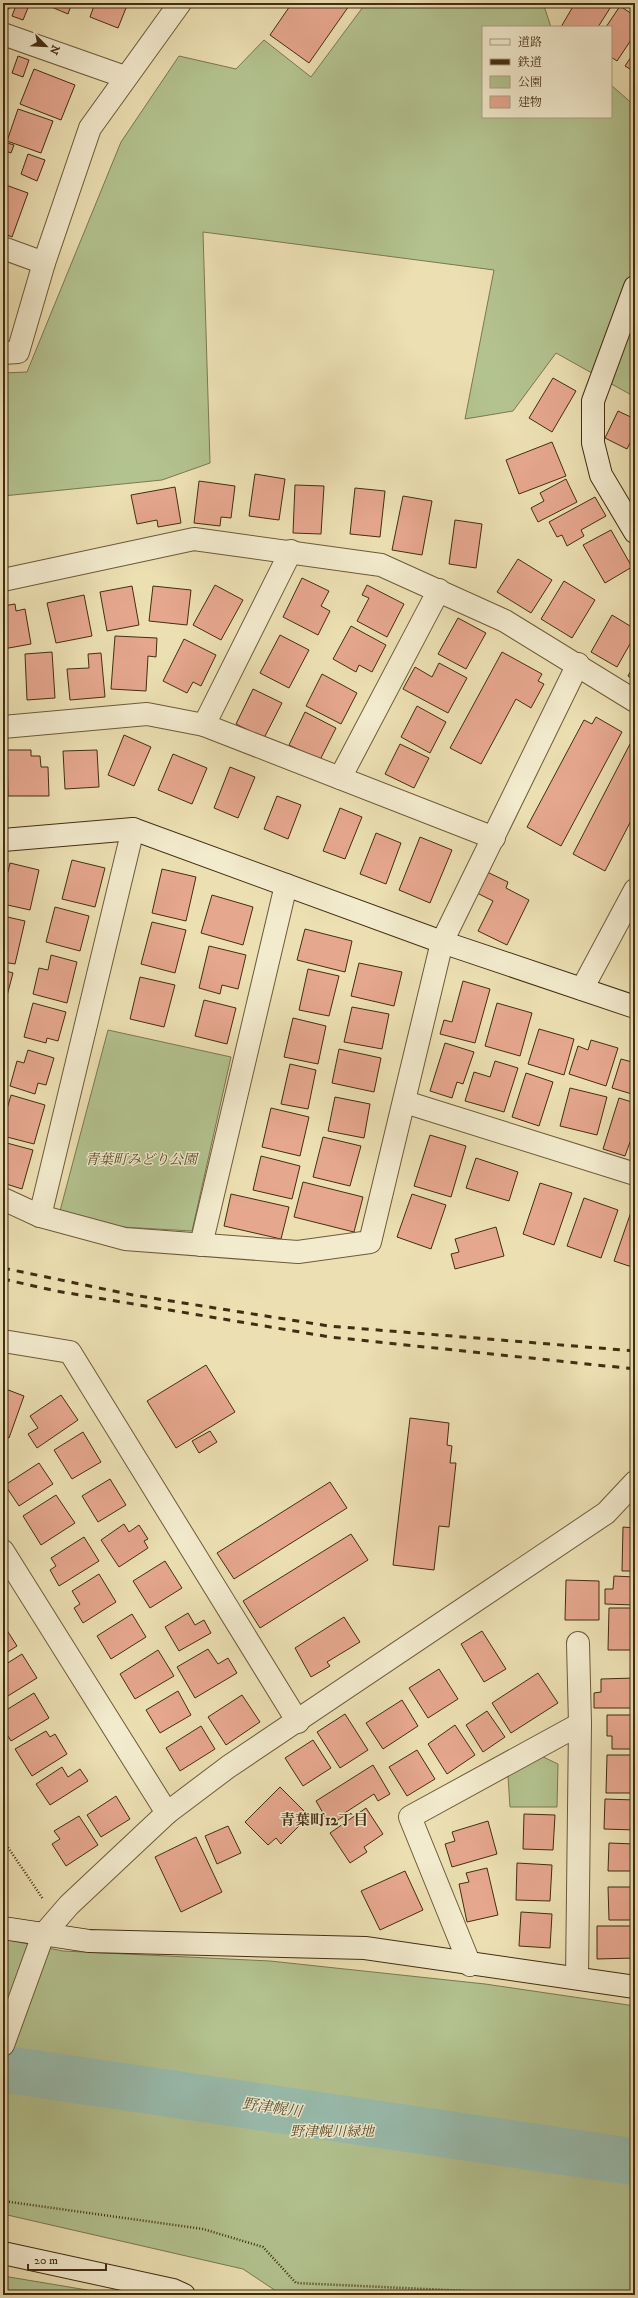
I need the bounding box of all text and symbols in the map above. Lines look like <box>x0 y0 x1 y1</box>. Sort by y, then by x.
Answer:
north arrow <box>26 26 66 66</box>
legend <box>482 26 612 118</box>
text: 道路 <box>518 35 542 50</box>
text: N <box>46 43 62 57</box>
text: 鉄道 <box>517 55 542 70</box>
text: 公園 <box>518 75 542 90</box>
text: 建物 <box>518 95 542 110</box>
park label: 青葉町みどり公園 <box>85 1151 199 1169</box>
district label: 青葉町12丁目 <box>280 1811 368 1830</box>
water label: 野津幌川 <box>241 2094 305 2122</box>
park label: 野津幌川緑地 <box>290 2123 376 2141</box>
scale bar <box>28 2246 106 2272</box>
text: 20 m <box>34 2253 58 2268</box>

